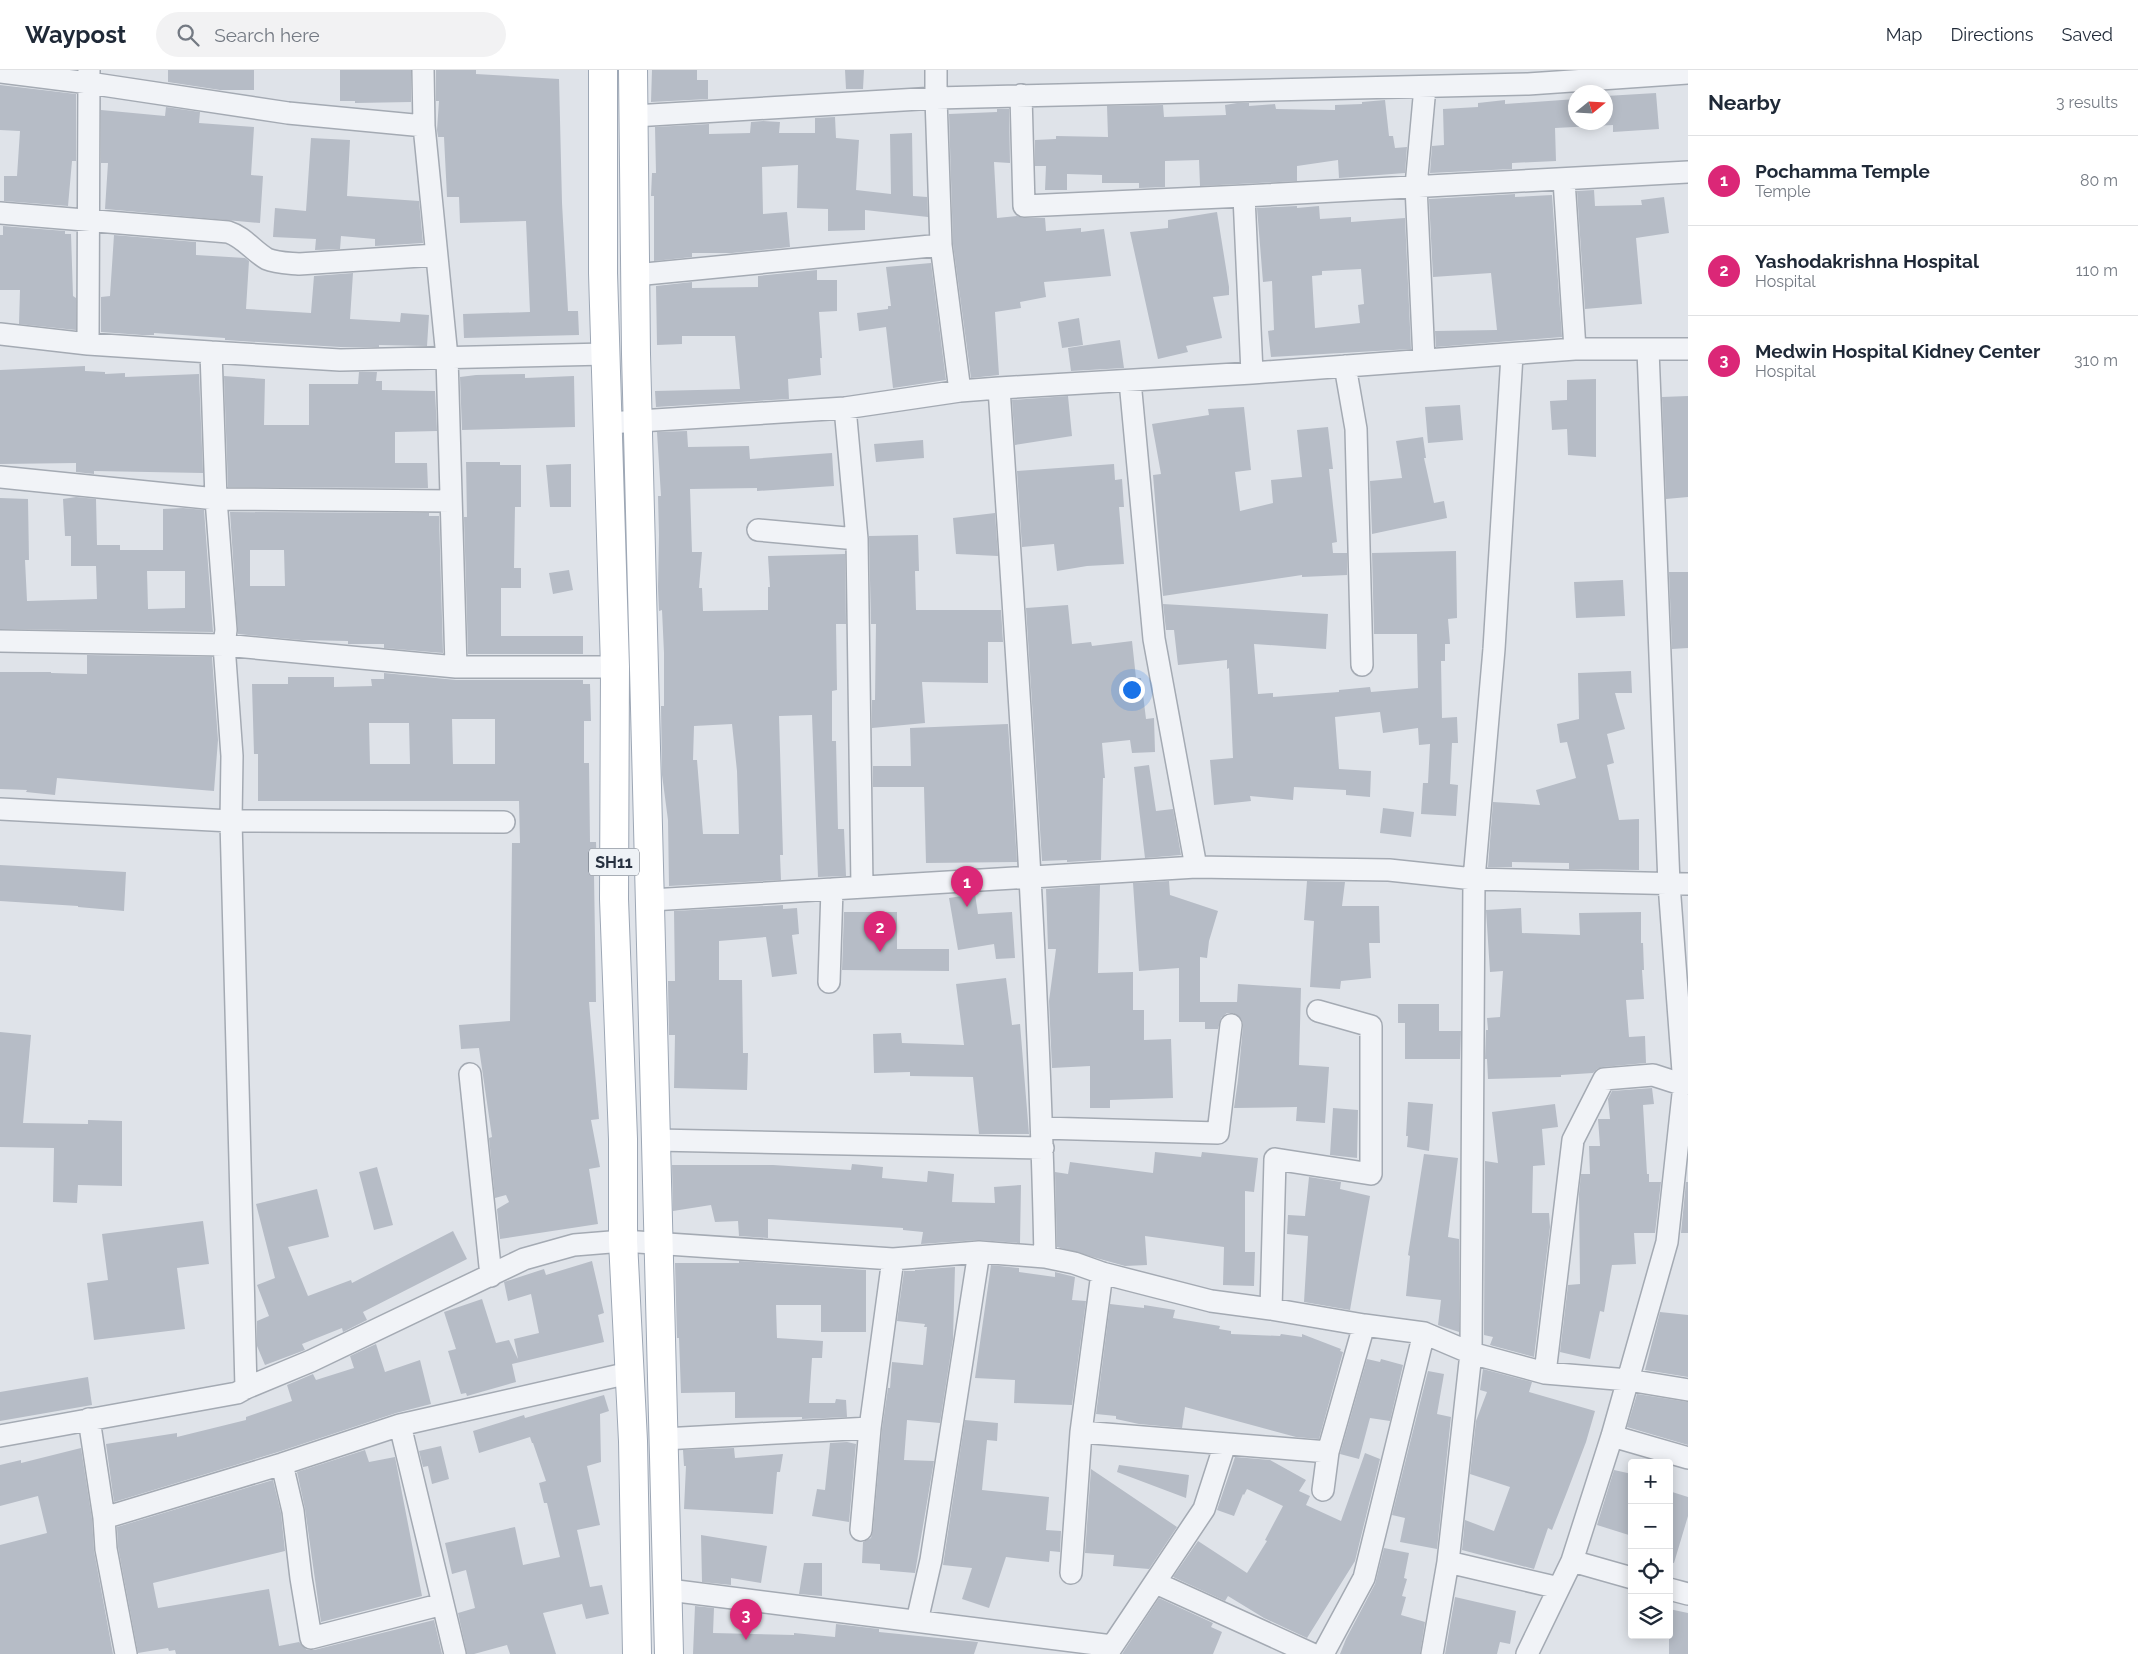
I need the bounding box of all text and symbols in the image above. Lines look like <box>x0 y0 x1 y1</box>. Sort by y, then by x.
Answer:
search box <box>156 12 506 57</box>
text: Waypost <box>25 20 126 49</box>
icon: search <box>174 21 202 49</box>
text: Search here <box>214 24 320 46</box>
text: Map <box>1886 24 1922 45</box>
text: Directions <box>1950 24 2034 45</box>
text: Saved <box>2062 24 2113 45</box>
north arrow <box>1568 85 1613 130</box>
text: Nearby <box>1708 90 1781 115</box>
text: 3 results <box>2056 93 2118 112</box>
text: Pochamma Temple <box>1755 160 1930 182</box>
text: 1 <box>1720 171 1728 190</box>
text: 80 m <box>2080 171 2118 190</box>
text: Temple <box>1755 182 1811 201</box>
text: Yashodakrishna Hospital <box>1755 250 1979 272</box>
text: 2 <box>1719 261 1729 280</box>
text: 110 m <box>2076 261 2118 280</box>
text: Hospital <box>1755 272 1816 291</box>
text: Medwin Hospital Kidney Center <box>1755 340 2040 362</box>
text: 3 <box>1720 351 1728 370</box>
text: 310 m <box>2074 351 2118 370</box>
text: Hospital <box>1755 362 1816 381</box>
your location <box>1119 677 1145 703</box>
road number: SH11 <box>589 849 639 876</box>
pin: 1 <box>951 866 983 907</box>
pin: 2 <box>864 911 896 952</box>
map controls <box>1628 1459 1673 1639</box>
button: + <box>1628 1459 1673 1504</box>
button: − <box>1628 1504 1673 1549</box>
button: locate <box>1628 1549 1673 1594</box>
button: layers <box>1628 1594 1673 1639</box>
pin: 3 <box>730 1599 762 1640</box>

